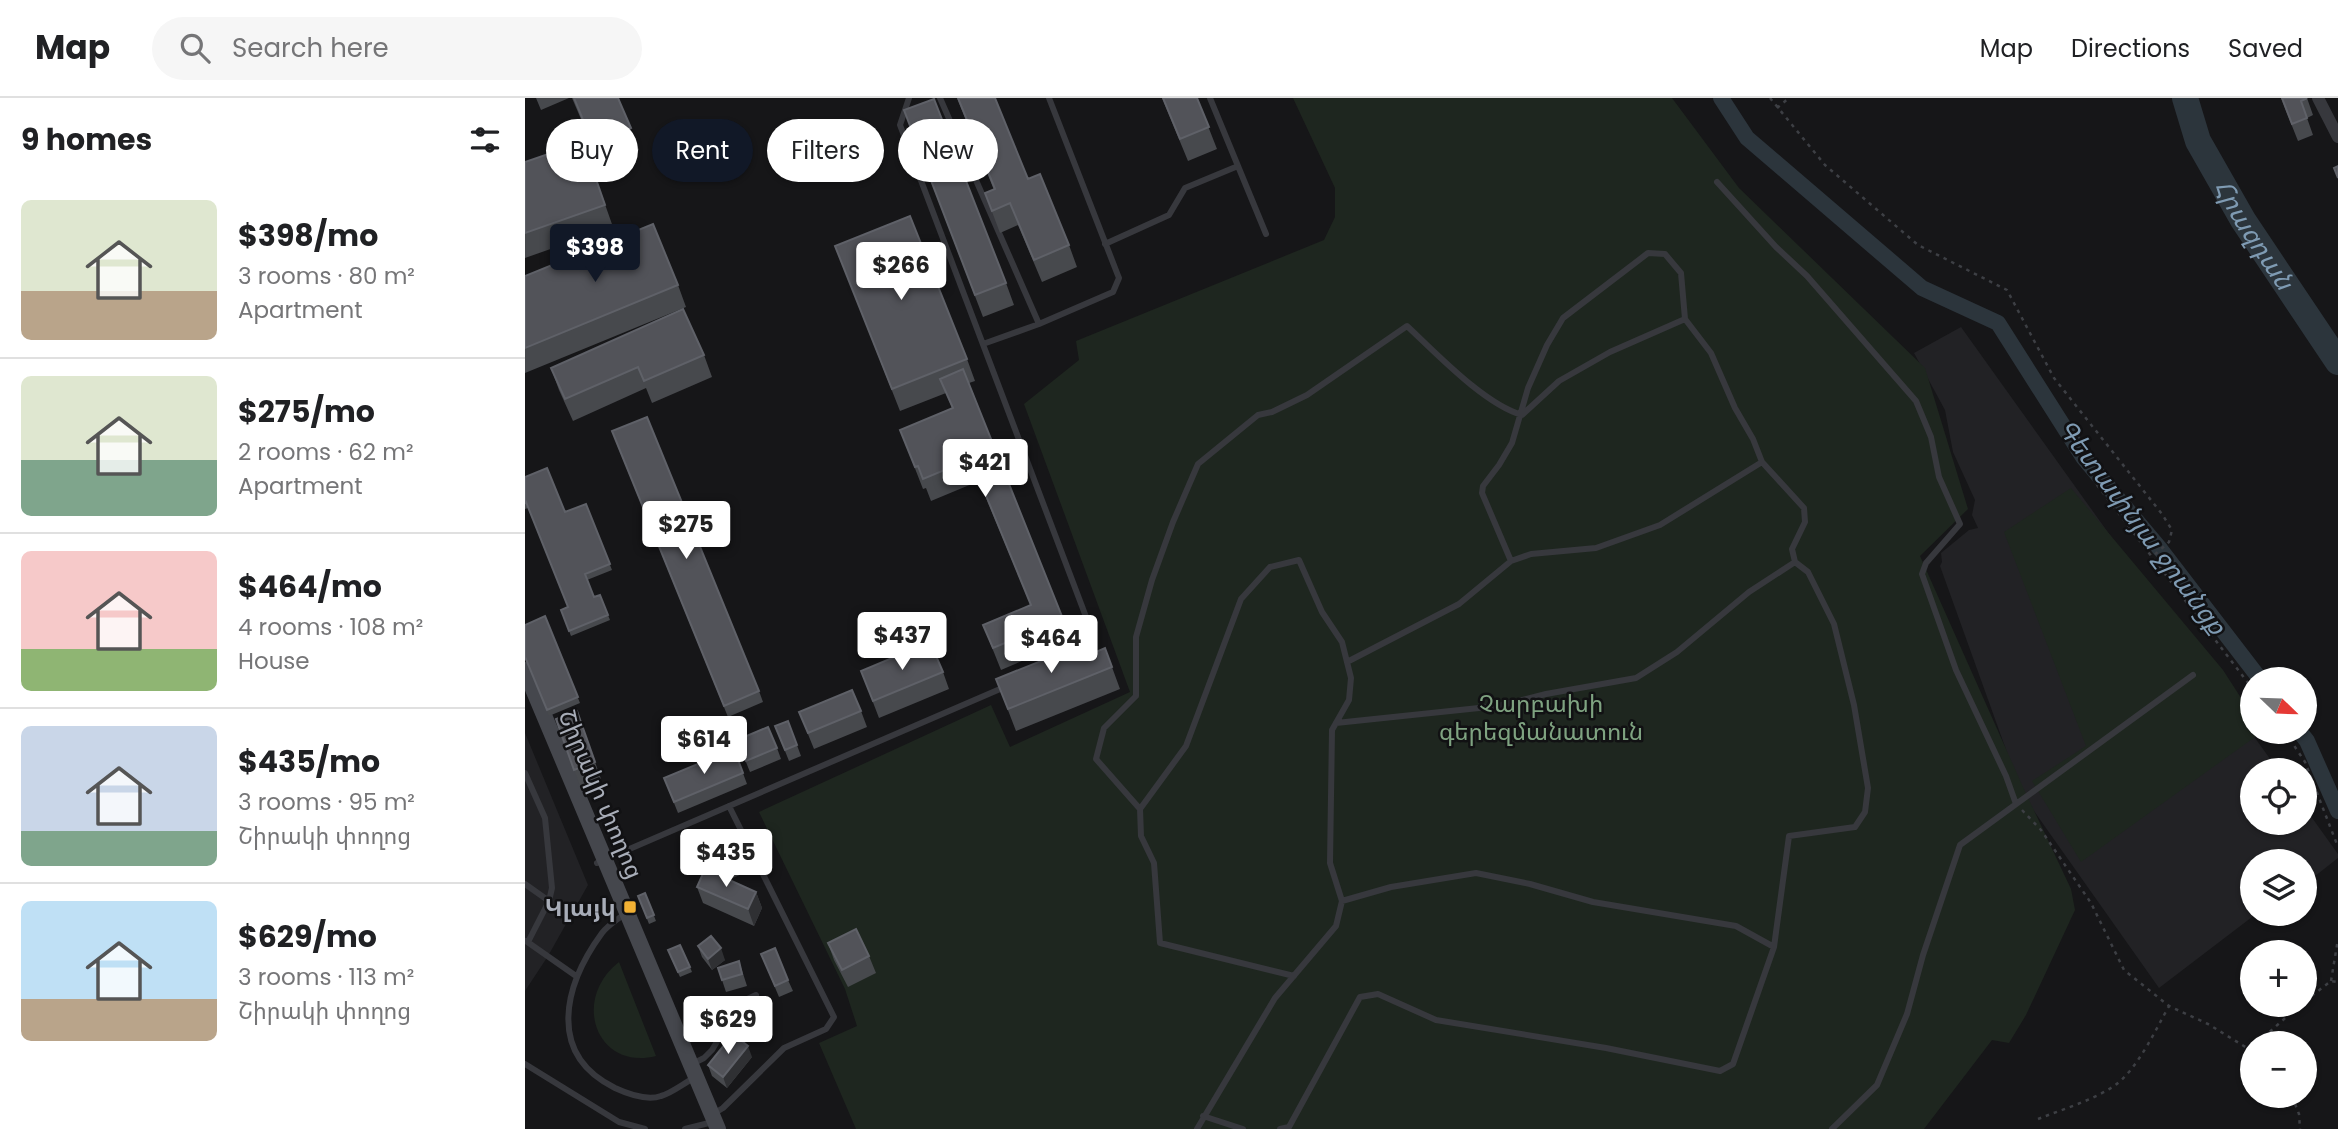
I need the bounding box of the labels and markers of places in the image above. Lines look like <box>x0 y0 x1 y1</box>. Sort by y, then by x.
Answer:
pin: $398 <box>554 225 636 284</box>
pin: $266 <box>860 242 942 302</box>
pin: $421 <box>944 440 1026 499</box>
pin: $275 <box>645 502 727 561</box>
pin: $437 <box>861 612 943 672</box>
pin: $464 <box>1010 616 1092 675</box>
pin: $614 <box>663 716 745 776</box>
pin: $435 <box>685 830 767 889</box>
place label: Կլայկ <box>545 891 616 924</box>
marker: Կլայկ <box>622 899 638 915</box>
pin: $629 <box>687 996 769 1056</box>

